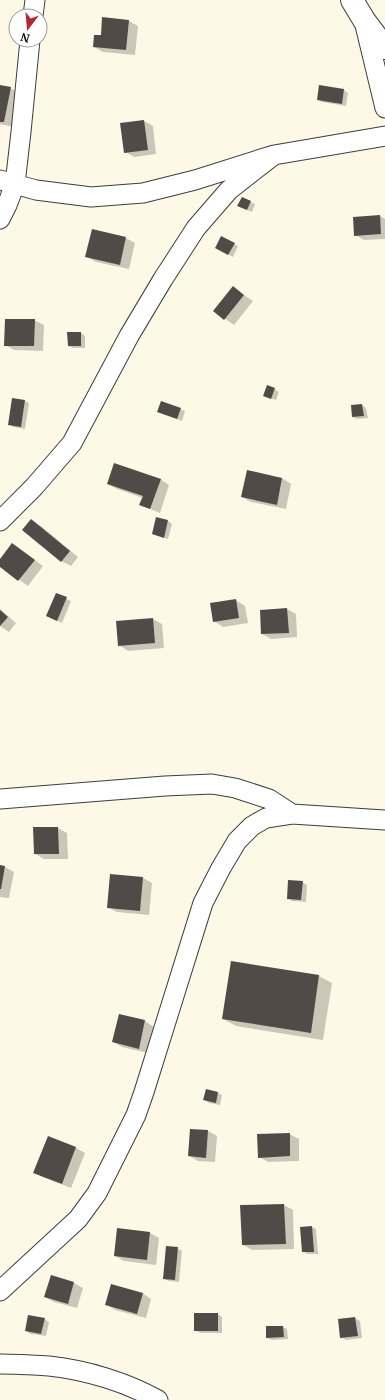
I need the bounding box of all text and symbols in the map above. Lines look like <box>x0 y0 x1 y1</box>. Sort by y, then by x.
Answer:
north arrow <box>8 8 48 48</box>
text: N <box>19 30 31 46</box>

